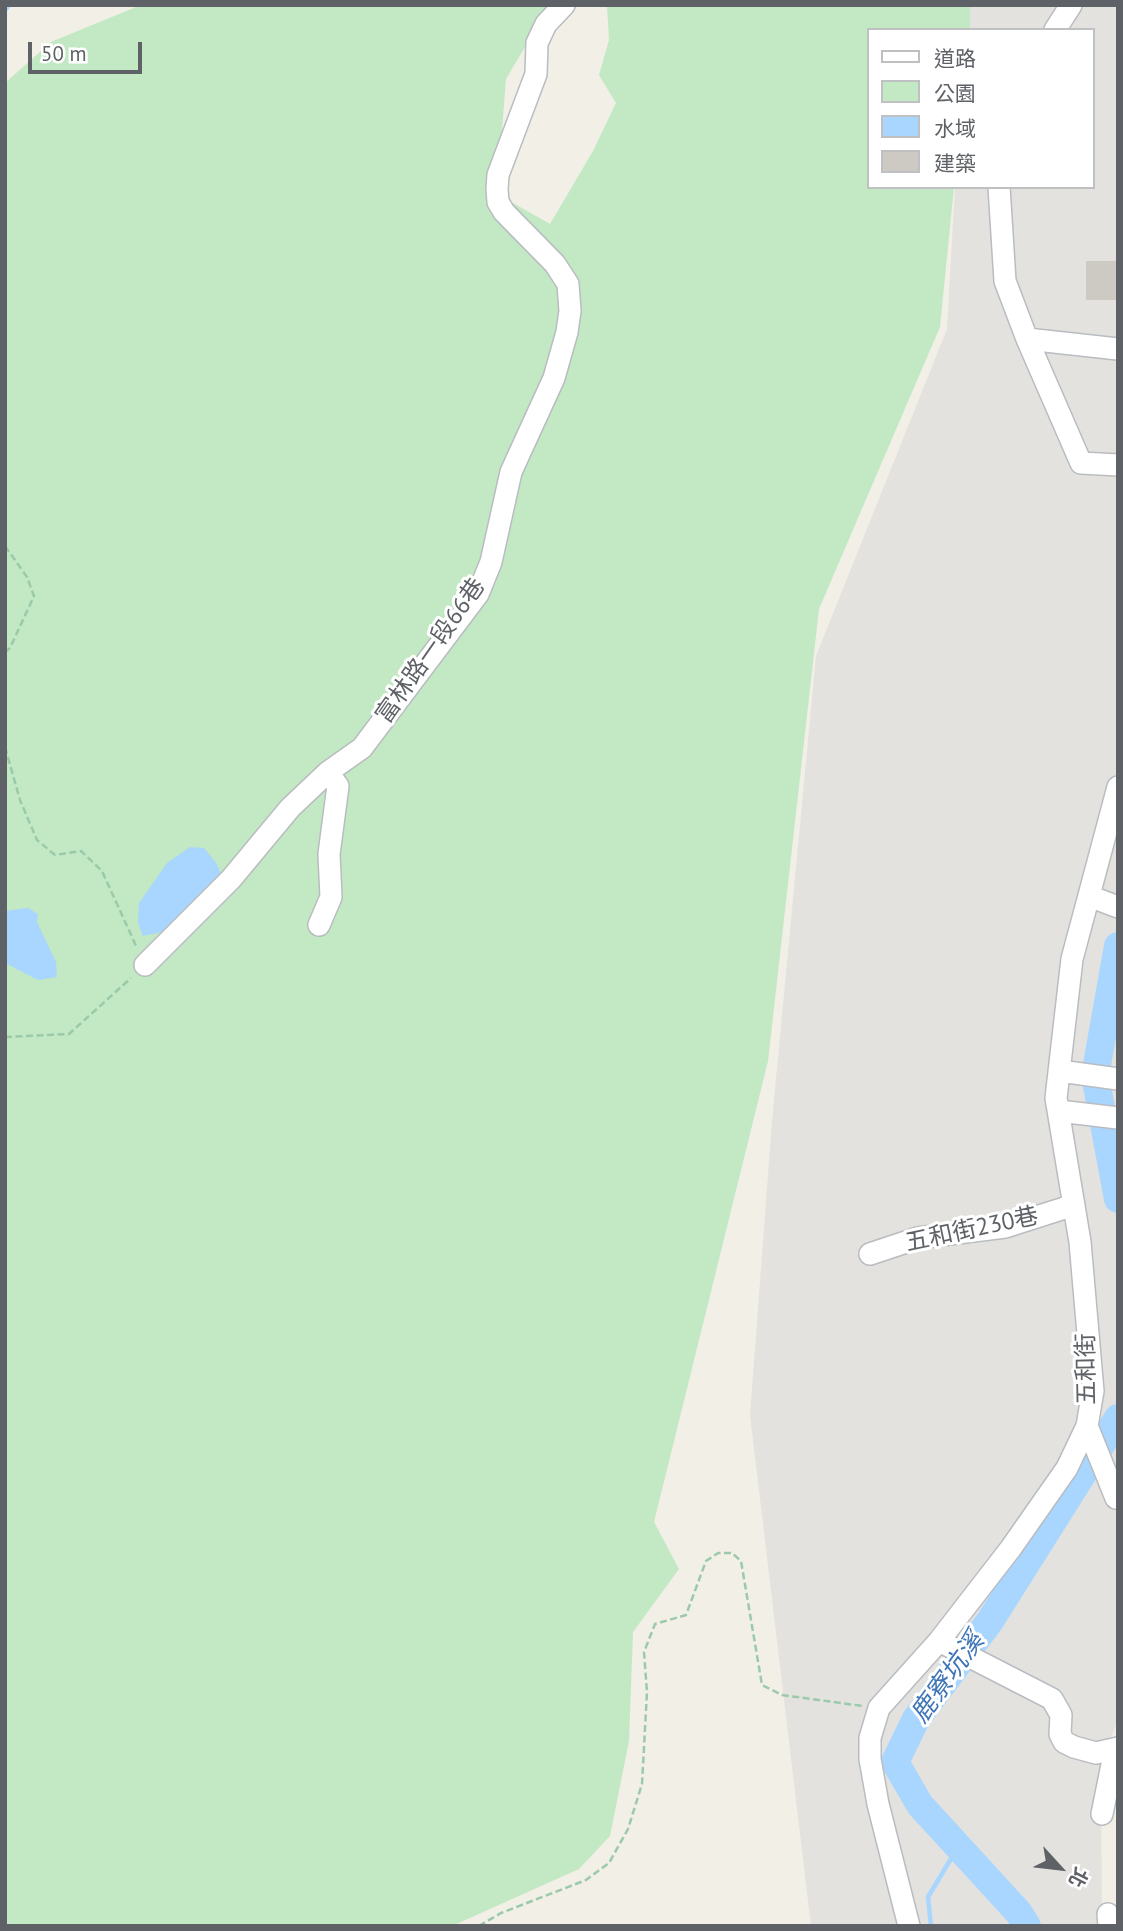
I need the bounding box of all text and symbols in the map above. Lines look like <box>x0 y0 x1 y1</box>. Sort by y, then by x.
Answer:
scale bar <box>32 28 145 72</box>
legend <box>867 28 1095 189</box>
text: 50 m <box>41 40 87 67</box>
text: 道路 <box>934 45 976 72</box>
text: 公園 <box>934 80 976 107</box>
text: 水域 <box>934 115 976 142</box>
text: 建築 <box>934 150 976 177</box>
street label: 富林路一段66巷 <box>370 573 492 729</box>
street label: 五和街230巷 <box>903 1202 1041 1258</box>
street label: 五和街 <box>1072 1333 1102 1405</box>
water label: 鹿寮坑溪 <box>905 1627 991 1729</box>
north arrow <box>1025 1833 1095 1903</box>
text: 北 <box>1064 1864 1094 1891</box>

